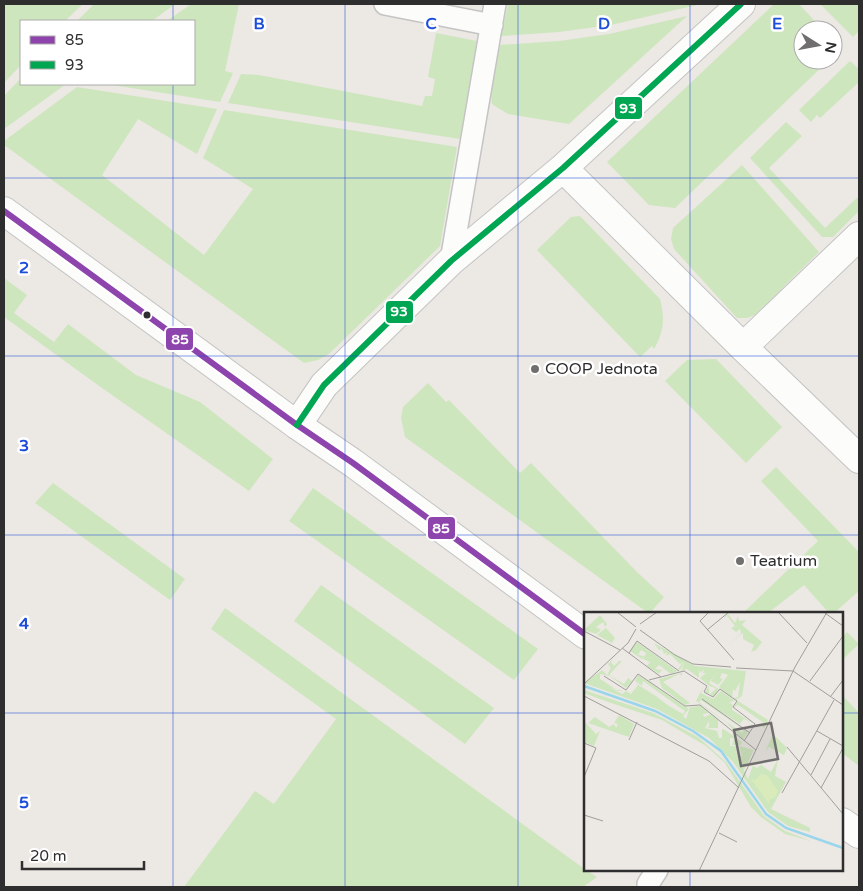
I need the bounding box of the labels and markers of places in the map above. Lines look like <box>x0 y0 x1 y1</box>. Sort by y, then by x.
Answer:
unlabelled marker <box>142 310 152 320</box>
place label: COOP Jednota <box>545 359 658 379</box>
marker: COOP Jednota <box>529 363 541 375</box>
place label: Teatrium <box>750 551 817 571</box>
marker: Teatrium <box>734 555 746 567</box>

